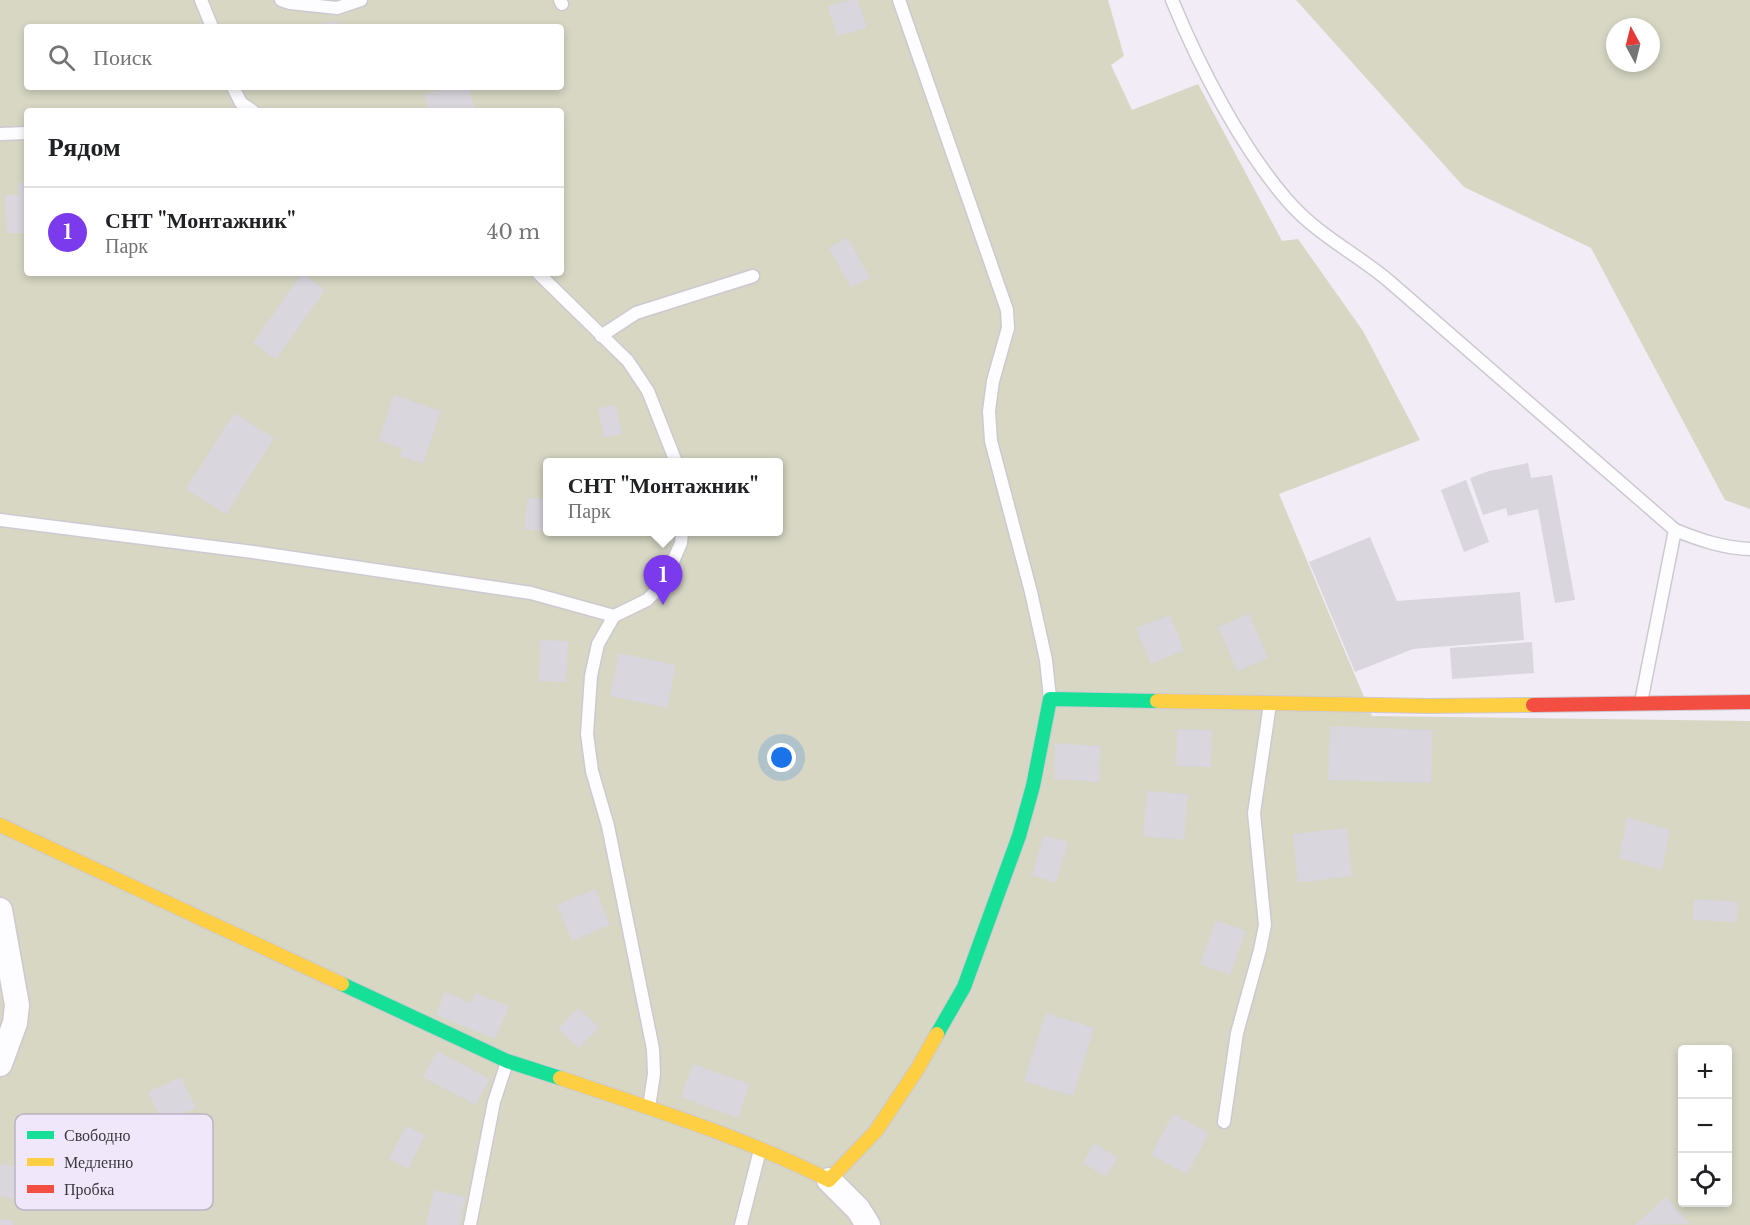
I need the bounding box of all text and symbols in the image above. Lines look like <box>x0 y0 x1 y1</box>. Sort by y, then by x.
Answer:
north arrow <box>1606 18 1660 72</box>
search box <box>24 24 564 90</box>
icon: search <box>45 41 78 74</box>
text: Поиск <box>93 44 152 71</box>
text: Рядом <box>48 131 121 163</box>
text: СНТ "Монтажник" <box>105 207 296 234</box>
text: 1 <box>63 220 72 244</box>
text: 40 m <box>487 220 540 244</box>
text: Парк <box>105 234 148 258</box>
popup <box>543 458 783 536</box>
text: СНТ "Монтажник" <box>568 472 758 499</box>
text: Парк <box>568 499 611 523</box>
pin: 1 <box>644 556 682 605</box>
your location <box>767 743 796 772</box>
map controls <box>1678 1045 1732 1207</box>
button: + <box>1678 1045 1732 1099</box>
button: − <box>1678 1099 1732 1153</box>
legend <box>15 1114 213 1210</box>
text: Свободно <box>64 1125 131 1145</box>
text: Медленно <box>64 1152 133 1172</box>
button: locate <box>1678 1153 1732 1207</box>
text: Пробка <box>64 1179 114 1199</box>

